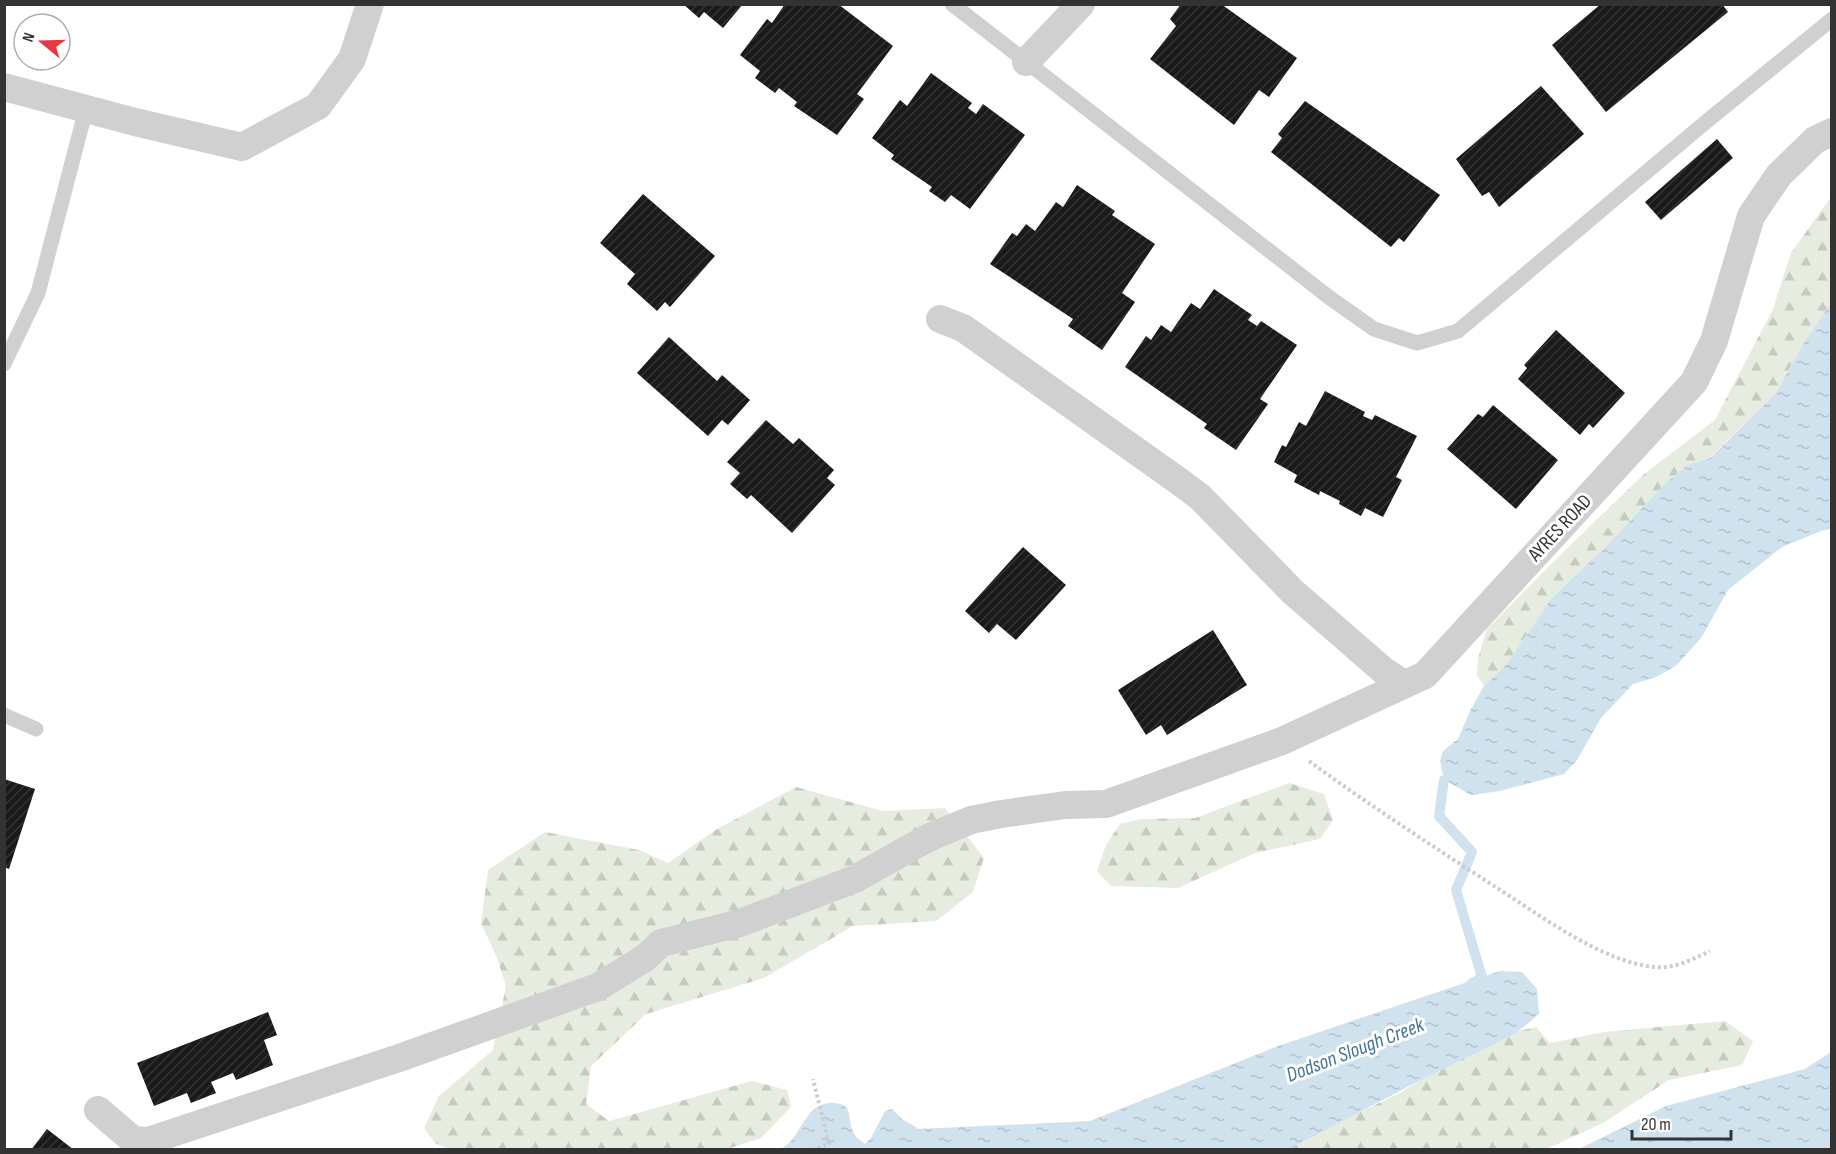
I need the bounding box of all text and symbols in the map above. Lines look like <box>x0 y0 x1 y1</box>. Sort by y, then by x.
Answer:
north arrow <box>12 12 72 72</box>
text: N <box>19 30 40 45</box>
street label: AYRES ROAD <box>1522 490 1597 567</box>
water label: Dodson Slough Creek <box>1283 1012 1428 1088</box>
scale bar <box>1632 1103 1731 1141</box>
text: 20 m <box>1641 1114 1671 1135</box>

